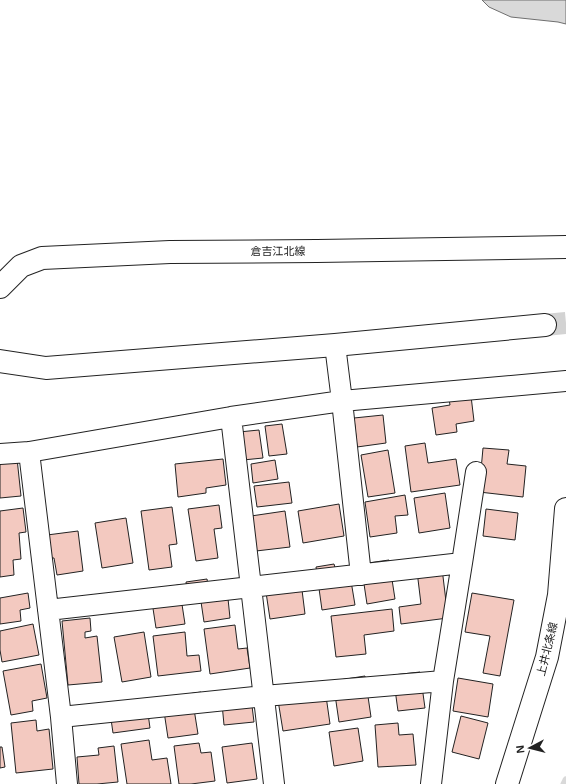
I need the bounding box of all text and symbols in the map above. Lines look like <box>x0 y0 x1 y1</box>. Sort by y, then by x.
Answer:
street label: 倉吉江北線 <box>251 245 306 257</box>
street label: 上井北条線 <box>535 621 559 677</box>
north arrow <box>510 728 550 768</box>
text: N <box>514 744 527 754</box>

